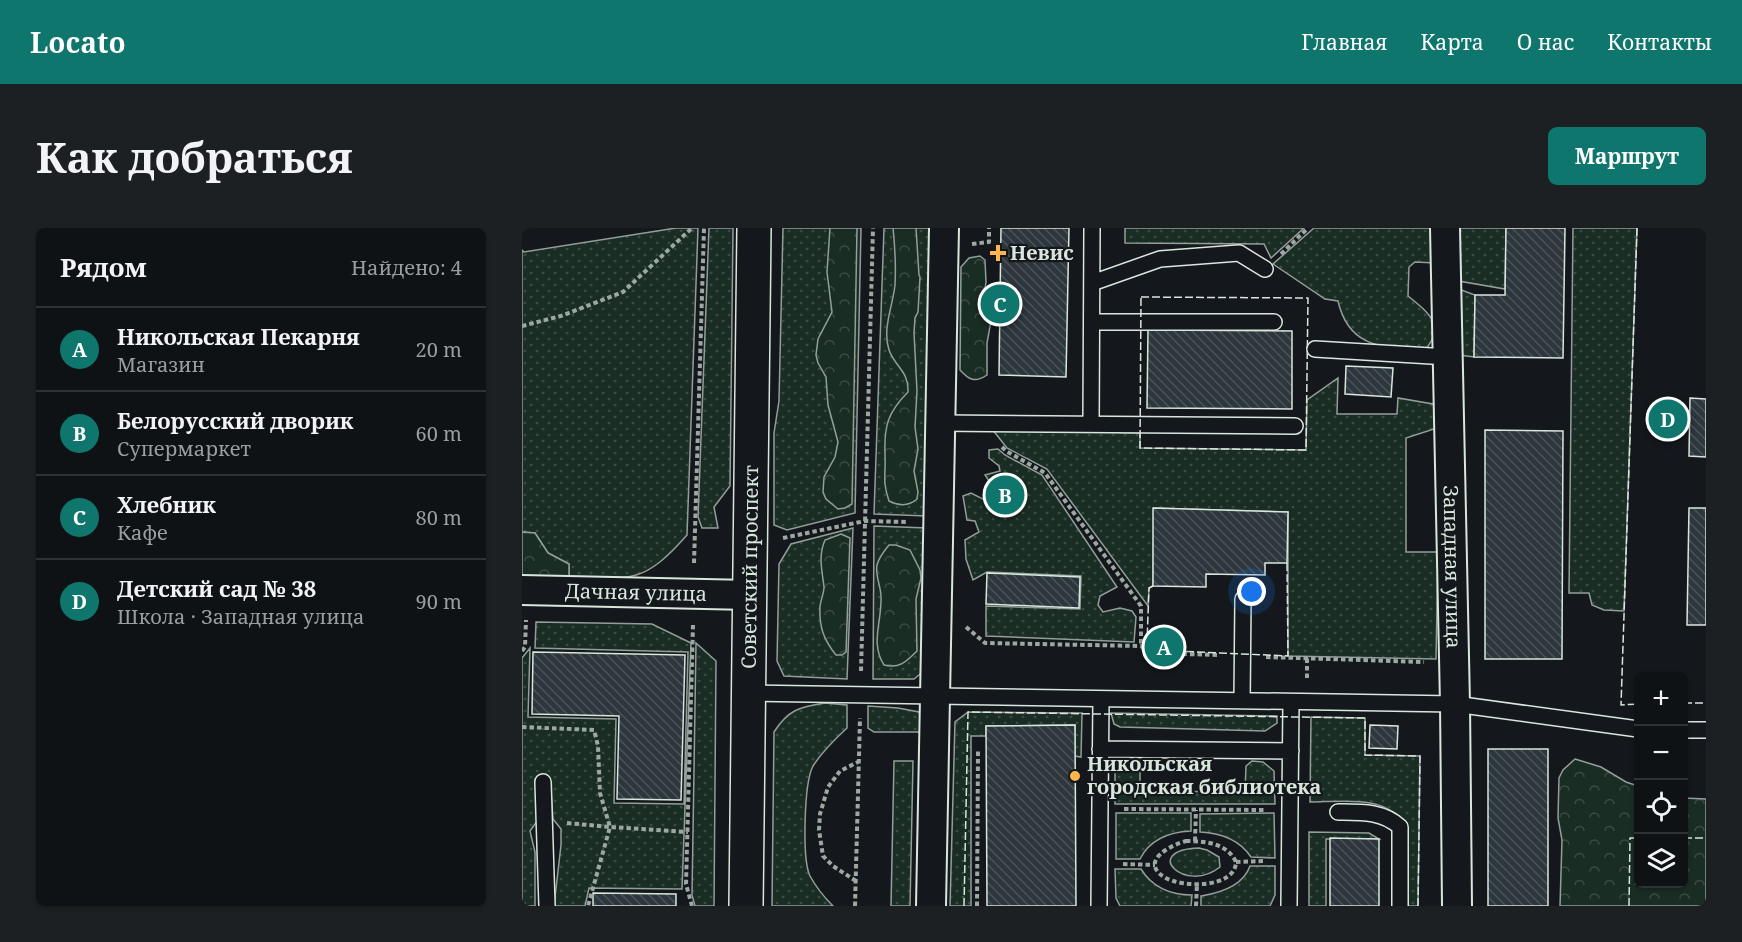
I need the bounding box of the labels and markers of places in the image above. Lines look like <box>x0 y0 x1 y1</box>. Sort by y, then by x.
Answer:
place label: Невис <box>1010 239 1074 266</box>
marker: Невис <box>991 246 1005 260</box>
pin: C <box>980 282 1020 326</box>
pin: D <box>1648 396 1688 441</box>
pin: B <box>986 472 1024 518</box>
pin: A <box>1144 624 1184 670</box>
place label: Никольская городская библиотека <box>1087 750 1322 800</box>
marker: Никольская городская библиотека <box>1068 769 1082 783</box>

